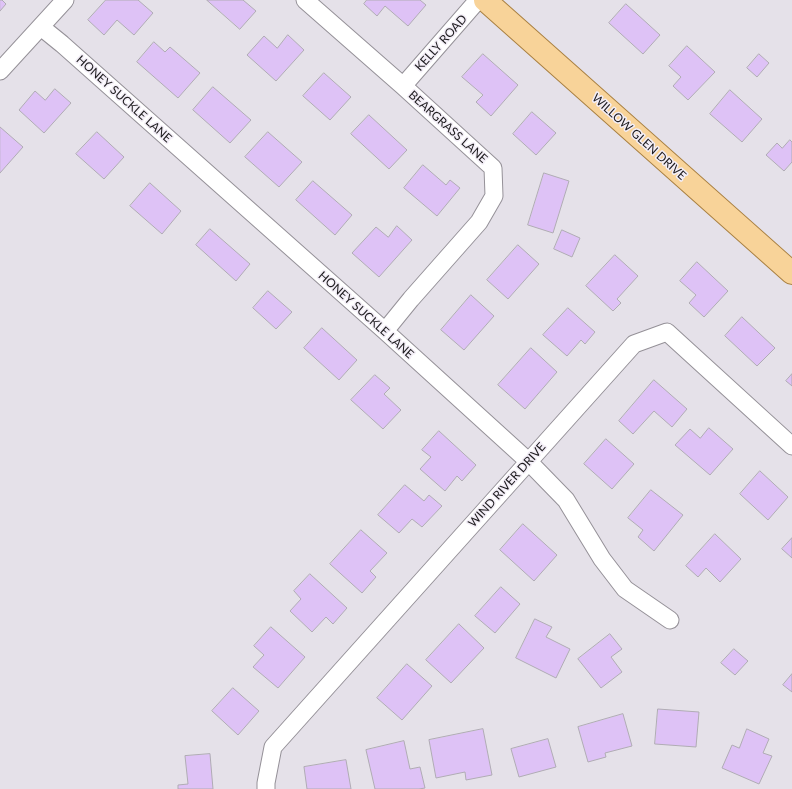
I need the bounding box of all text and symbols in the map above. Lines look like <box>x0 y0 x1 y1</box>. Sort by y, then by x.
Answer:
street label: KELLY ROAD <box>412 12 470 74</box>
street label: HONEY SUCKLE LANE <box>73 52 175 146</box>
street label: BEARGRASS LANE <box>406 88 490 166</box>
street label: WILLOW GLEN DRIVE <box>589 91 689 183</box>
street label: HONEY SUCKLE LANE <box>315 268 417 362</box>
street label: WIND RIVER DRIVE <box>465 440 549 530</box>

